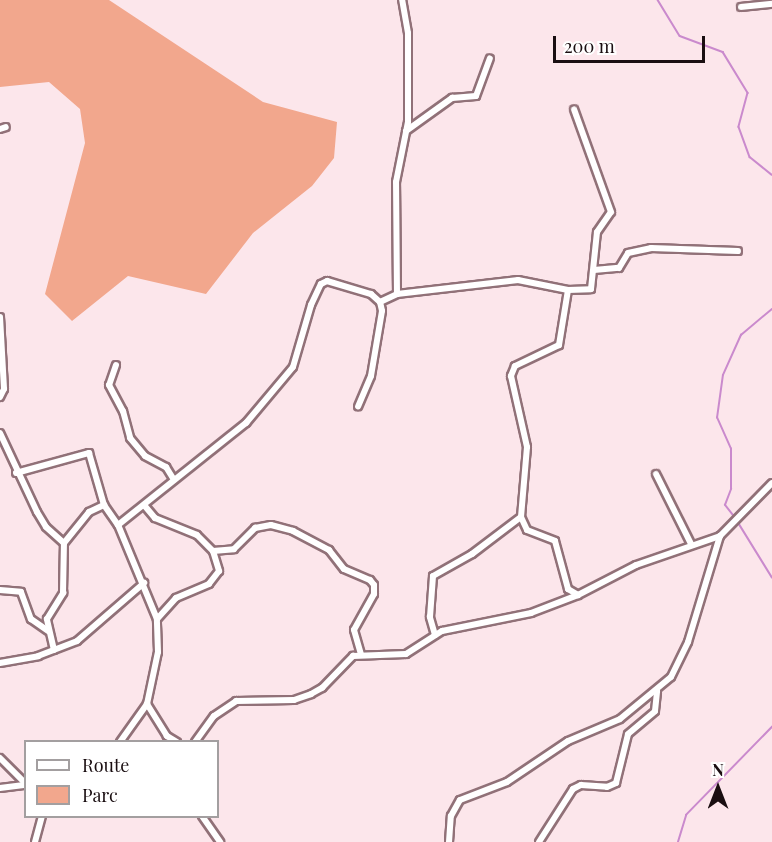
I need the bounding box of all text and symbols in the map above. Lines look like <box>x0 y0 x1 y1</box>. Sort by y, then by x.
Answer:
scale bar <box>556 24 708 62</box>
text: 200 m <box>564 34 615 58</box>
legend <box>24 740 219 818</box>
text: Route <box>82 753 129 777</box>
north arrow <box>688 758 748 818</box>
text: N <box>712 759 724 780</box>
text: Parc <box>82 783 118 807</box>

